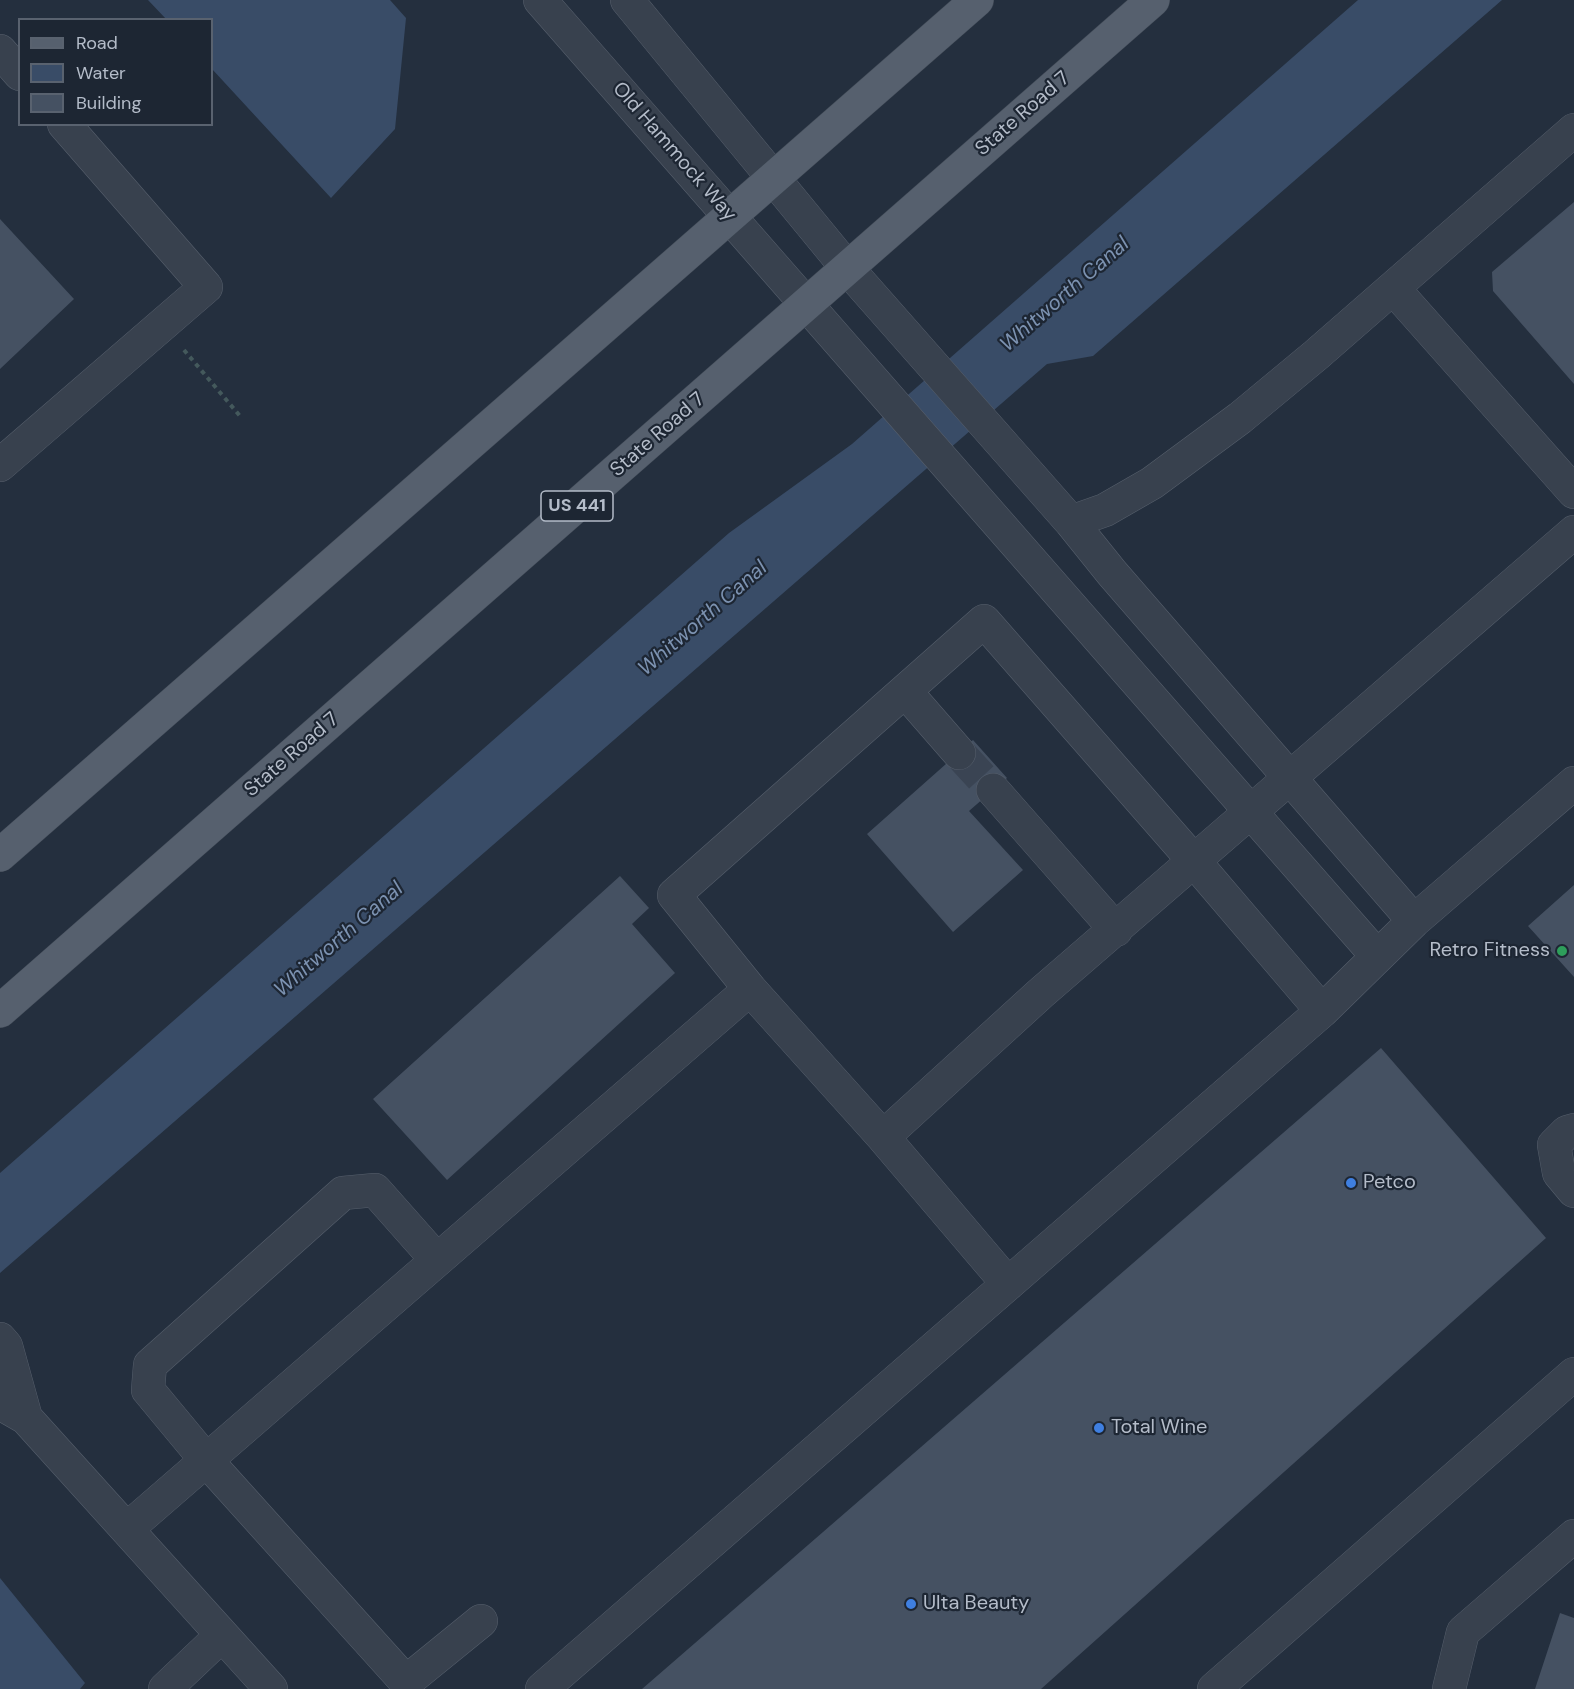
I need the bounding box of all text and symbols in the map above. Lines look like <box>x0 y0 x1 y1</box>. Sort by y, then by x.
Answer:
legend <box>18 18 213 126</box>
text: Road <box>76 31 118 55</box>
text: Water <box>76 61 126 85</box>
street label: State Road 7 <box>971 67 1075 161</box>
street label: Old Hammock Way <box>607 77 741 227</box>
text: Building <box>76 91 141 115</box>
water label: Whitworth Canal <box>995 232 1135 358</box>
street label: State Road 7 <box>606 388 710 482</box>
road number: US 441 <box>541 491 613 521</box>
water label: Whitworth Canal <box>633 556 773 682</box>
street label: State Road 7 <box>240 708 344 802</box>
water label: Whitworth Canal <box>269 877 409 1003</box>
place label: Retro Fitness <box>1429 939 1550 963</box>
marker: Retro Fitness <box>1555 944 1569 958</box>
place label: Petco <box>1363 1171 1416 1195</box>
marker: Petco <box>1344 1176 1358 1190</box>
place label: Total Wine <box>1111 1416 1207 1440</box>
marker: Total Wine <box>1092 1421 1106 1435</box>
place label: Ulta Beauty <box>923 1592 1029 1616</box>
marker: Ulta Beauty <box>904 1597 918 1611</box>

